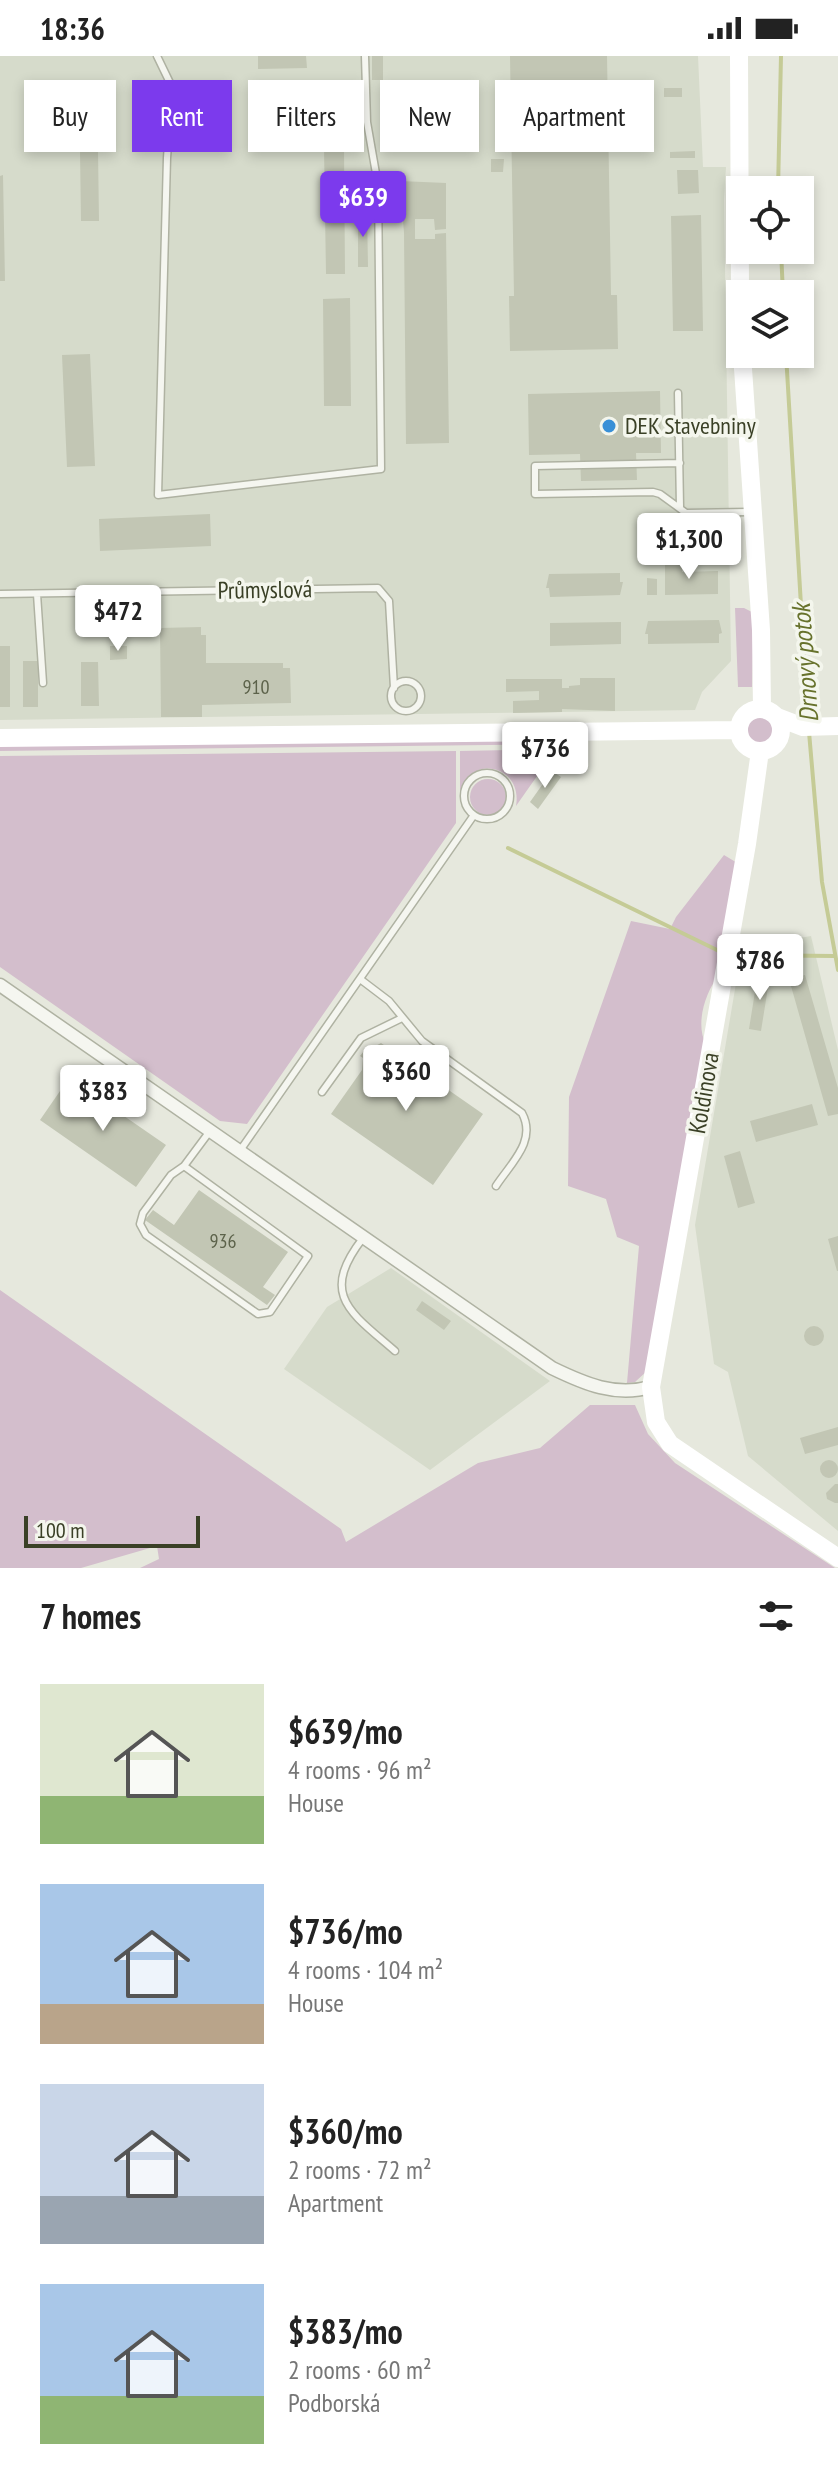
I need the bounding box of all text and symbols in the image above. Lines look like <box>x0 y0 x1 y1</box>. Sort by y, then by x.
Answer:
text: 18:36 <box>40 9 105 48</box>
chip: Buy <box>24 80 116 152</box>
chip: Rent <box>132 80 232 152</box>
chip: Filters <box>248 80 364 152</box>
chip: New <box>380 80 479 152</box>
chip: Apartment <box>495 80 654 152</box>
pin: $639 <box>316 171 410 239</box>
map controls <box>726 176 814 368</box>
button: locate <box>726 176 814 264</box>
text: $639 <box>338 180 388 213</box>
button: layers <box>726 280 814 368</box>
place label: DEK Stavebniny <box>625 410 756 441</box>
marker: DEK Stavebniny <box>600 417 618 435</box>
pin: $1,300 <box>624 513 754 581</box>
text: $1,300 <box>655 522 723 555</box>
street label: Průmyslová <box>217 573 313 606</box>
pin: $472 <box>71 585 165 653</box>
text: $472 <box>93 594 143 627</box>
water label: Drnový potok <box>784 600 825 723</box>
house number: 910 <box>243 674 270 700</box>
pin: $736 <box>498 722 592 790</box>
text: $736 <box>520 731 570 764</box>
pin: $786 <box>713 934 807 1002</box>
text: $786 <box>735 943 785 976</box>
pin: $360 <box>359 1045 453 1113</box>
street label: Koldinova <box>681 1050 726 1136</box>
text: $360 <box>381 1054 431 1087</box>
pin: $383 <box>56 1065 150 1133</box>
text: $383 <box>78 1074 128 1107</box>
house number: 936 <box>210 1228 237 1254</box>
scale bar <box>24 1512 200 1548</box>
text: 100 m <box>36 1516 85 1544</box>
text: 7 homes <box>40 1594 141 1638</box>
icon: filters <box>754 1594 798 1638</box>
text: $639/mo <box>288 1709 403 1753</box>
icon: home <box>104 1716 200 1812</box>
text: 4 rooms · 96 m² <box>288 1753 432 1786</box>
text: House <box>288 1786 344 1819</box>
text: $736/mo <box>288 1909 403 1953</box>
icon: home <box>104 1916 200 2012</box>
text: 4 rooms · 104 m² <box>288 1953 443 1986</box>
text: House <box>288 1986 344 2019</box>
text: $360/mo <box>288 2109 403 2153</box>
icon: home <box>104 2116 200 2212</box>
text: 2 rooms · 72 m² <box>288 2153 432 2186</box>
text: Apartment <box>288 2186 383 2219</box>
text: $383/mo <box>288 2309 403 2353</box>
icon: home <box>104 2316 200 2412</box>
text: 2 rooms · 60 m² <box>288 2353 432 2386</box>
text: Podborská <box>288 2386 380 2419</box>

